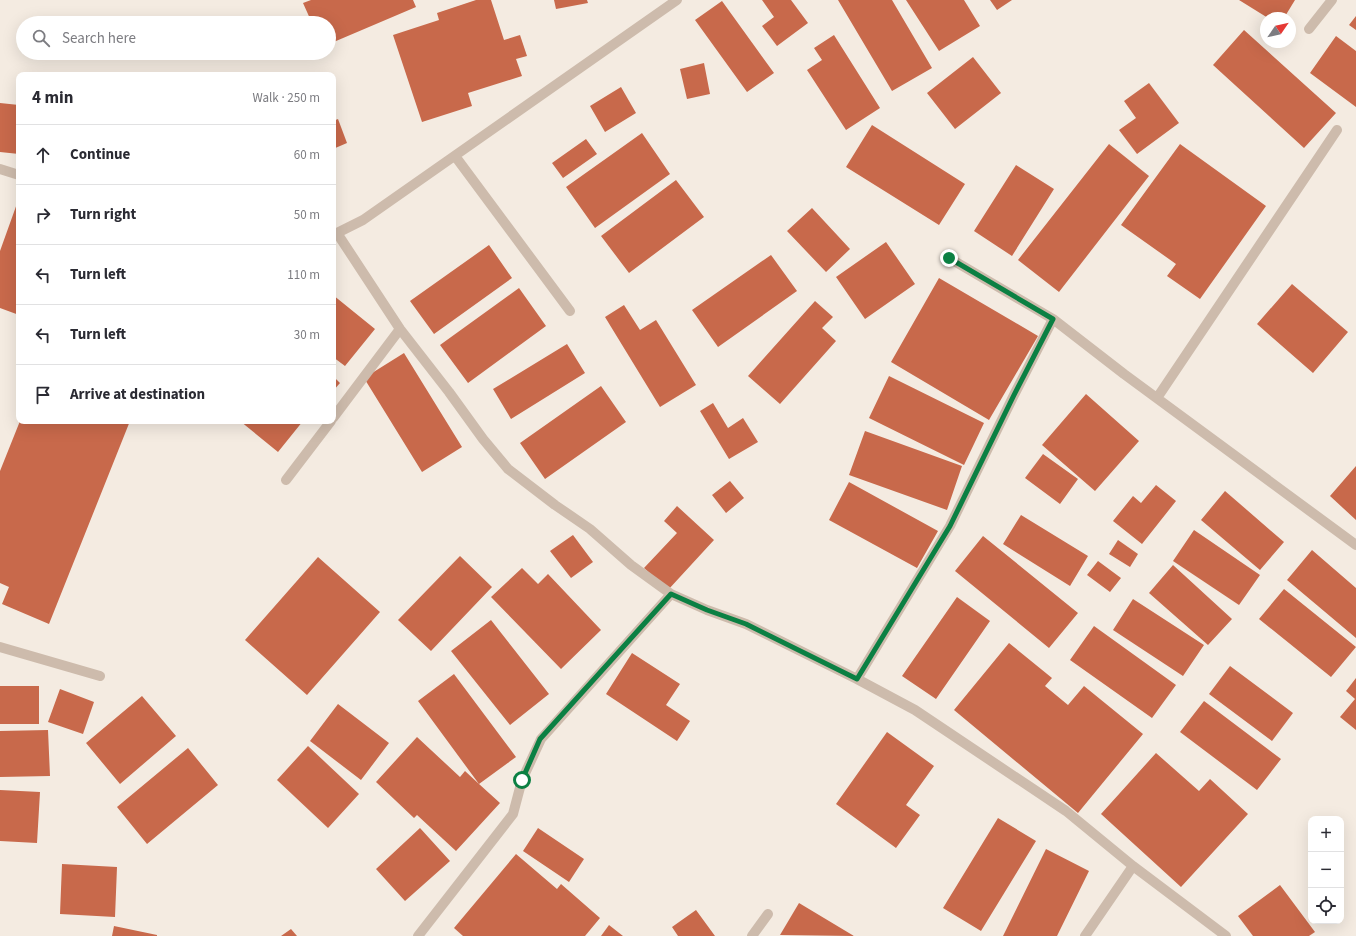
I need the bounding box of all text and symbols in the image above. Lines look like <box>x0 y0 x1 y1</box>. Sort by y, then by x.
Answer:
north arrow <box>1260 12 1296 48</box>
search box <box>16 16 336 60</box>
icon: search <box>30 27 52 49</box>
text: Search here <box>62 28 136 49</box>
text: 4 min <box>32 86 73 110</box>
text: Walk · 250 m <box>252 89 320 107</box>
icon: ahead <box>32 144 54 166</box>
text: Continue <box>70 144 130 165</box>
text: 60 m <box>294 146 320 164</box>
icon: right <box>32 204 54 226</box>
text: Turn right <box>70 204 136 225</box>
text: 50 m <box>294 206 320 224</box>
route end <box>940 249 958 267</box>
icon: left <box>32 264 54 286</box>
text: Turn left <box>70 264 126 285</box>
text: 110 m <box>287 266 320 284</box>
icon: left <box>32 324 54 346</box>
text: Turn left <box>70 324 126 345</box>
text: 30 m <box>294 326 320 344</box>
icon: arrive <box>32 384 54 406</box>
text: Arrive at destination <box>70 384 205 405</box>
route start <box>513 771 531 789</box>
map controls <box>1308 816 1344 924</box>
button: + <box>1308 816 1344 852</box>
button: − <box>1308 852 1344 888</box>
button: locate <box>1308 888 1344 924</box>

